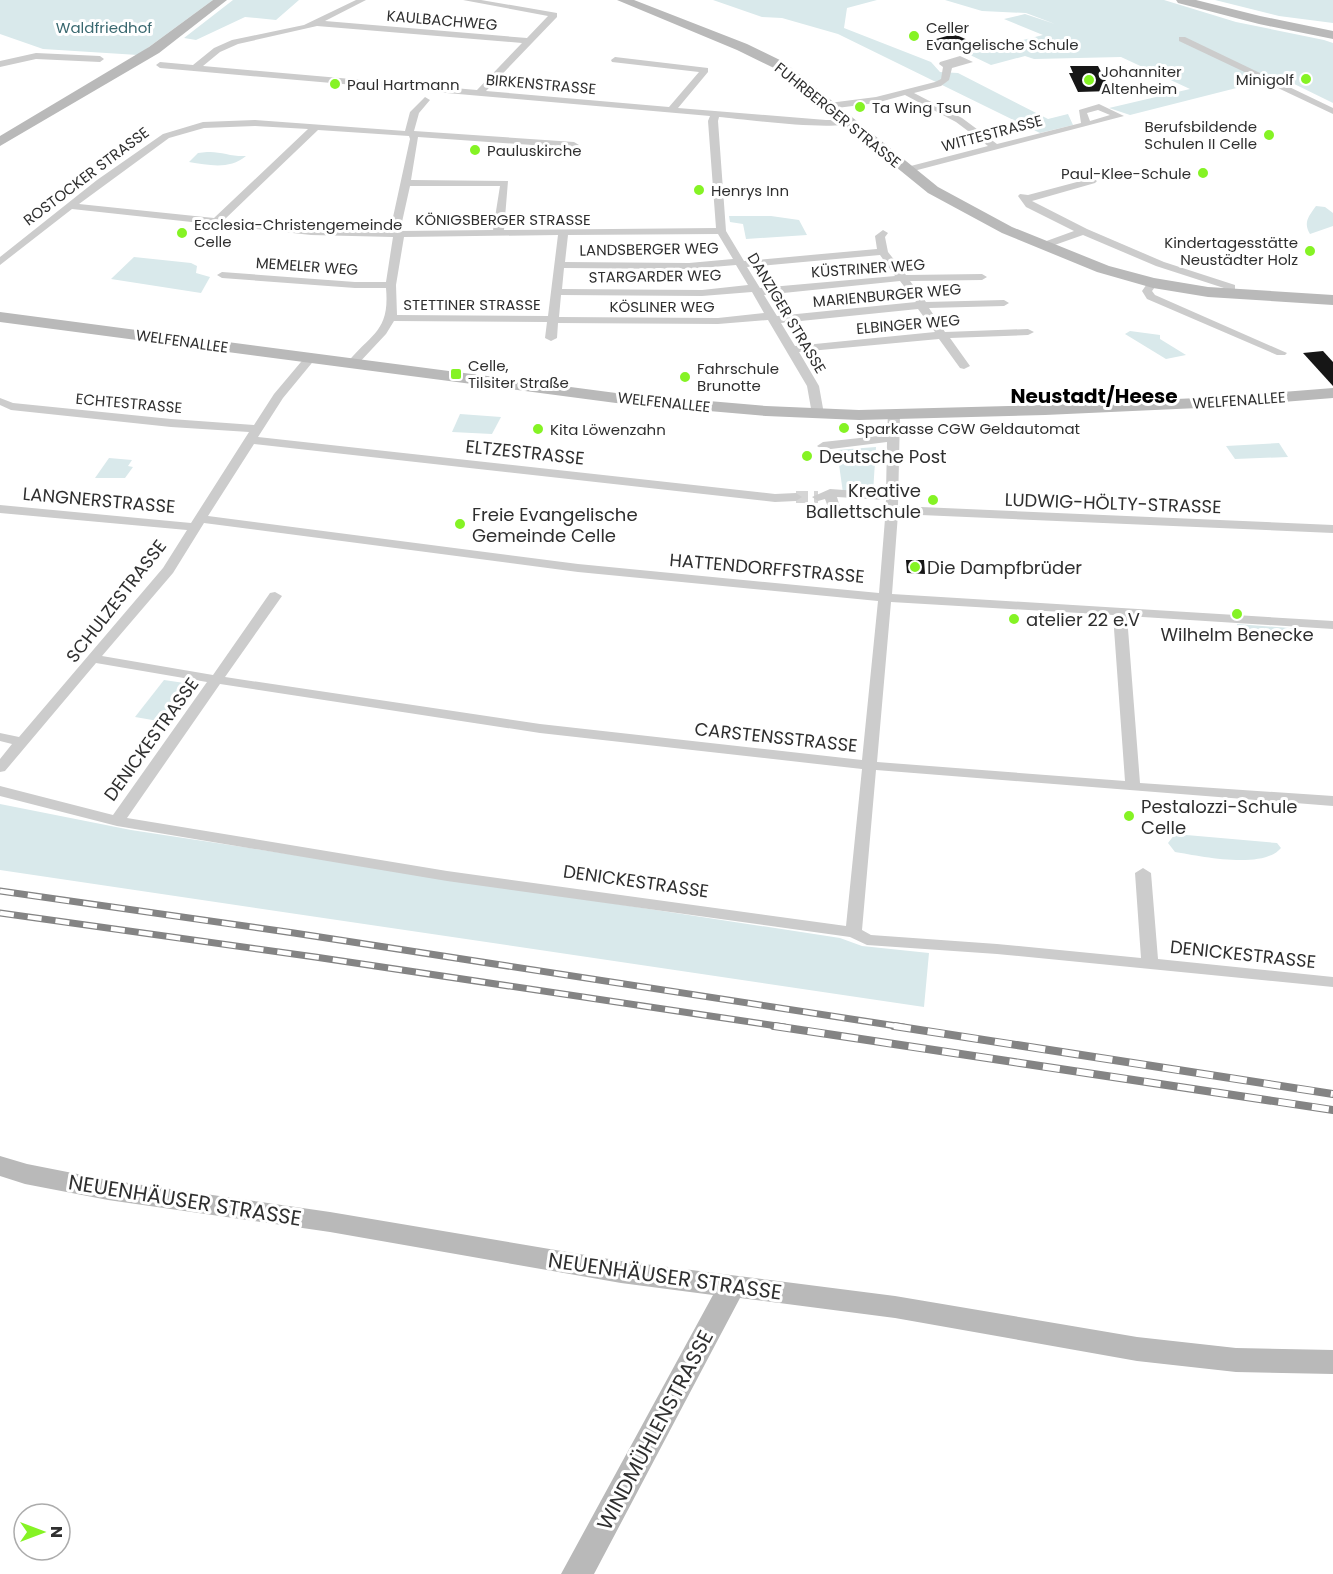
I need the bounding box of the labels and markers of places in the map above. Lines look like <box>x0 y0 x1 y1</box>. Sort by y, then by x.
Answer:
place label: Celler Evangelische Schule <box>926 17 1079 55</box>
marker: Celler Evangelische Schule <box>907 29 921 43</box>
place label: Johanniter Altenheim <box>1101 61 1182 99</box>
place label: Minigolf <box>1236 69 1294 90</box>
marker: Minigolf <box>1299 72 1313 86</box>
marker: Johanniter Altenheim <box>1082 73 1096 87</box>
place label: Paul Hartmann <box>347 74 460 95</box>
marker: Paul Hartmann <box>328 77 342 91</box>
place label: Ta Wing Tsun <box>872 97 971 118</box>
marker: Ta Wing Tsun <box>853 100 867 114</box>
place label: Berufsbildende Schulen II Celle <box>1144 116 1257 154</box>
marker: Berufsbildende Schulen II Celle <box>1262 128 1276 142</box>
place label: Pauluskirche <box>487 140 582 161</box>
marker: Pauluskirche <box>468 143 482 157</box>
place label: Paul-Klee-Schule <box>1061 163 1191 184</box>
marker: Paul-Klee-Schule <box>1196 166 1210 180</box>
place label: Henrys Inn <box>711 180 789 201</box>
marker: Henrys Inn <box>692 183 706 197</box>
place label: Ecclesia-Christengemeinde Celle <box>194 214 402 252</box>
marker: Ecclesia-Christengemeinde Celle <box>175 226 189 240</box>
place label: Kindertagesstätte Neustädter Holz <box>1164 232 1298 270</box>
marker: Kindertagesstätte Neustädter Holz <box>1303 244 1317 258</box>
place label: Celle, Tilsiter Straße <box>468 355 569 393</box>
place label: Fahrschule Brunotte <box>697 358 779 396</box>
marker: Celle, Tilsiter Straße <box>449 367 463 381</box>
marker: Fahrschule Brunotte <box>678 370 692 384</box>
place label: Sparkasse CGW Geldautomat <box>856 418 1080 439</box>
place label: Kita Löwenzahn <box>550 419 666 440</box>
marker: Sparkasse CGW Geldautomat <box>837 421 851 435</box>
marker: Kita Löwenzahn <box>531 422 545 436</box>
place label: Deutsche Post <box>819 444 947 469</box>
marker: Deutsche Post <box>800 449 814 463</box>
place label: Kreative Ballettschule <box>806 478 921 524</box>
marker: Kreative Ballettschule <box>926 493 940 507</box>
place label: Freie Evangelische Gemeinde Celle <box>472 502 638 548</box>
marker: Freie Evangelische Gemeinde Celle <box>453 517 467 531</box>
place label: Die Dampfbrüder <box>927 555 1082 580</box>
marker: Die Dampfbrüder <box>908 560 922 574</box>
place label: atelier 22 e.V <box>1026 607 1140 632</box>
marker: Wilhelm Benecke <box>1230 607 1244 621</box>
marker: atelier 22 e.V <box>1007 612 1021 626</box>
place label: Wilhelm Benecke <box>1160 622 1314 647</box>
place label: Pestalozzi-Schule Celle <box>1141 794 1298 840</box>
marker: Pestalozzi-Schule Celle <box>1122 809 1136 823</box>

